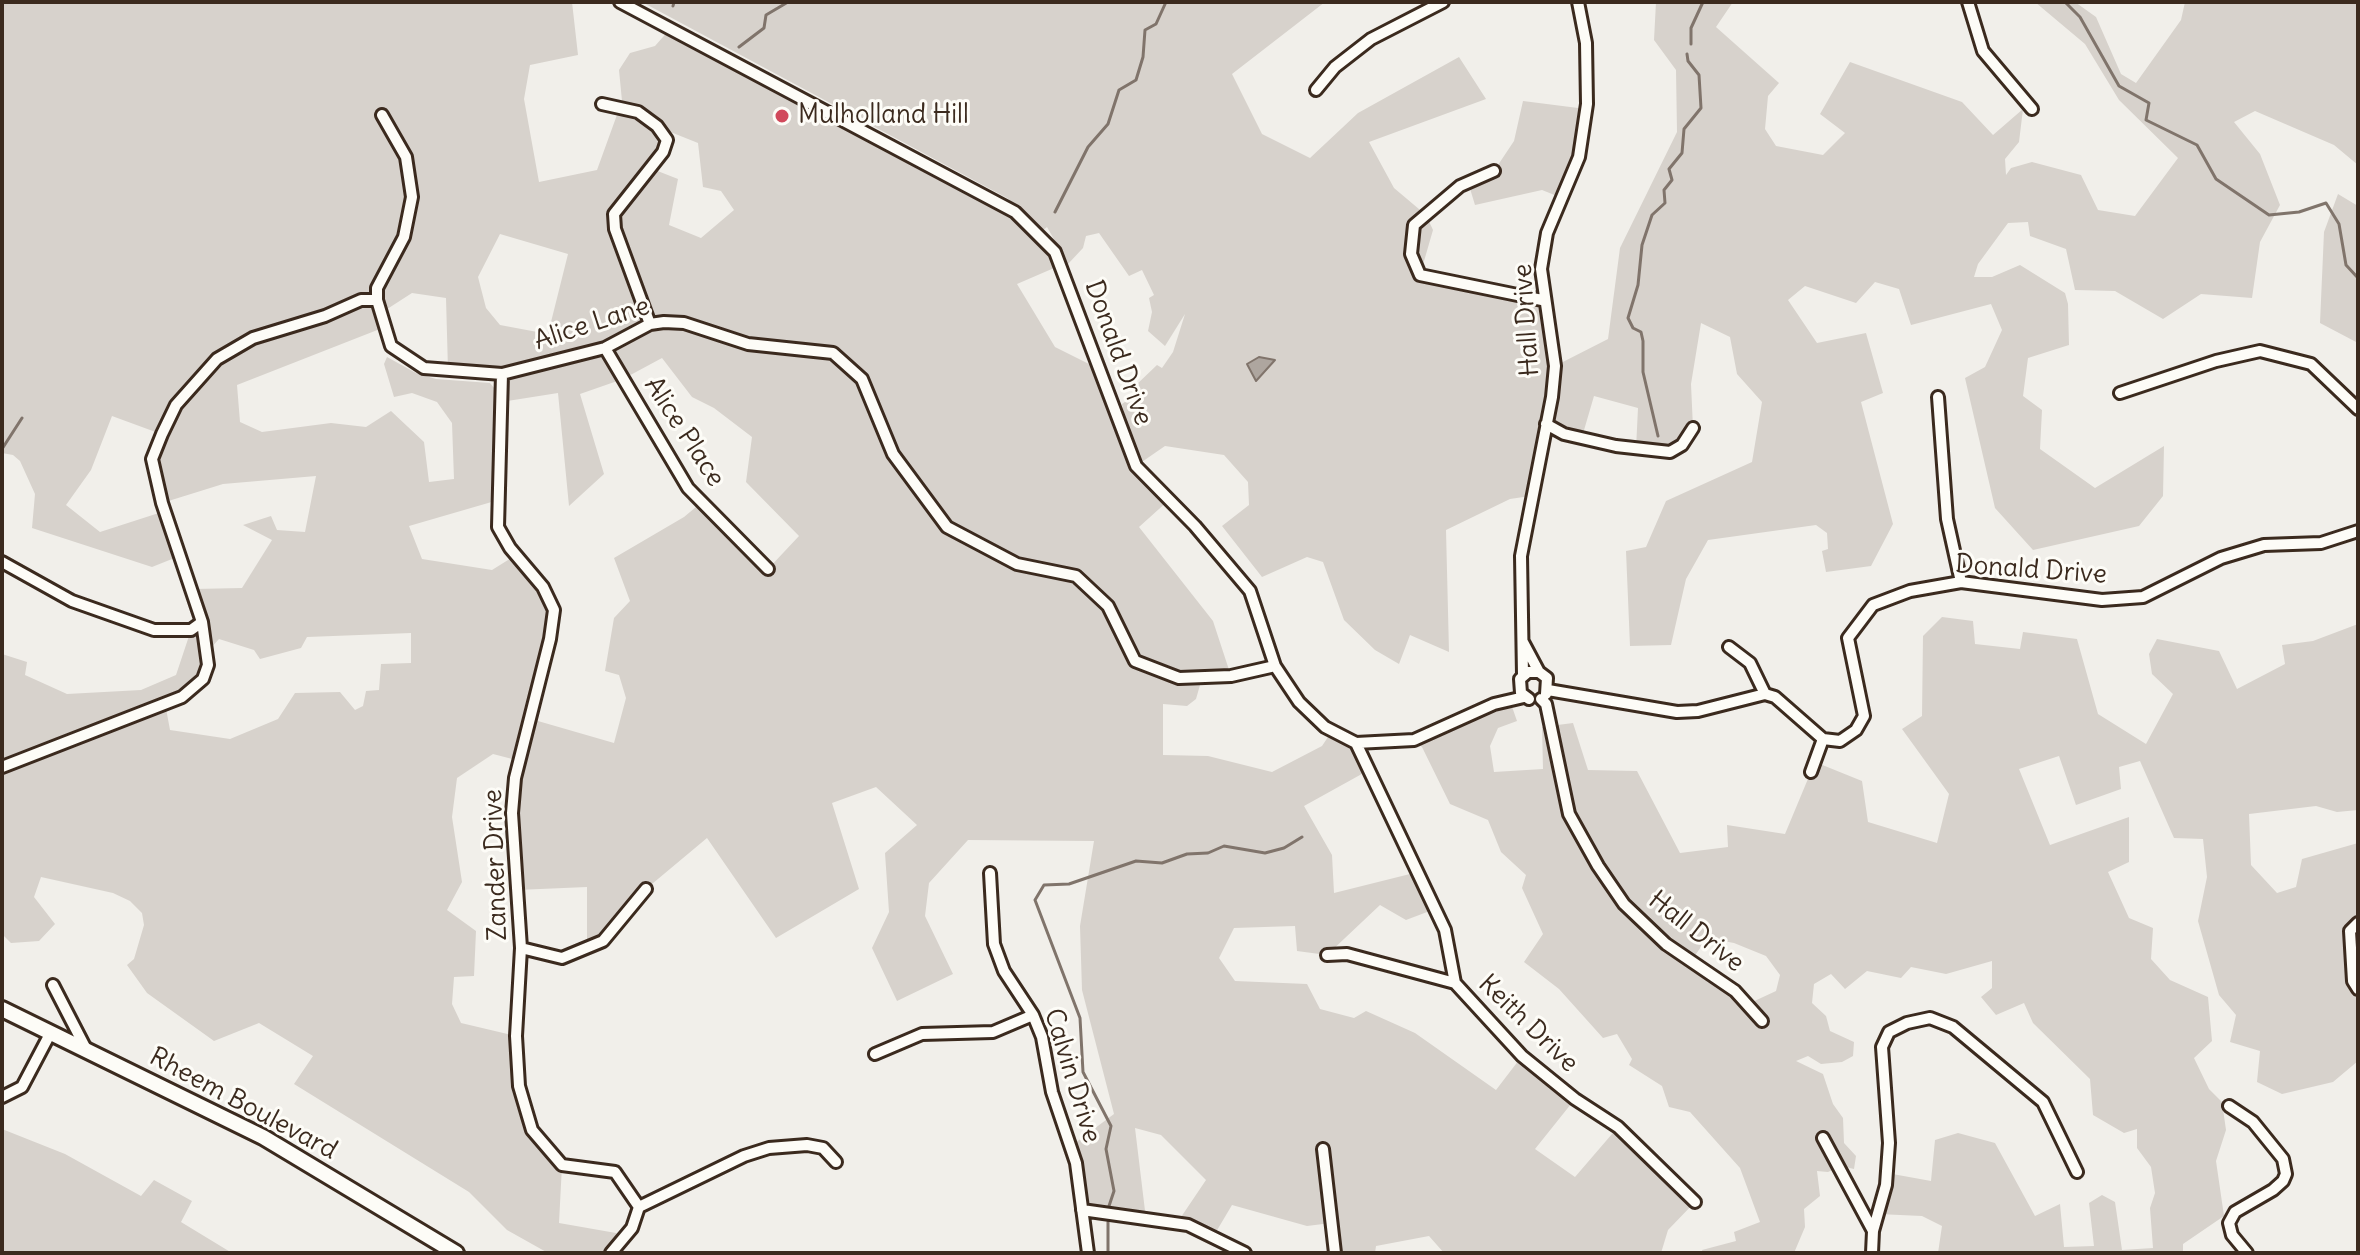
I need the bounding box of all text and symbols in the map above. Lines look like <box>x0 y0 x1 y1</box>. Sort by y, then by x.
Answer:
place label: Mulholland Hill <box>798 100 969 132</box>
marker: Mulholland Hill <box>773 107 791 125</box>
street label: Hall Drive <box>1508 263 1546 377</box>
street label: Donald Drive <box>1077 276 1159 430</box>
street label: Alice Lane <box>531 291 653 357</box>
street label: Alice Place <box>637 371 731 493</box>
street label: Donald Drive <box>1954 549 2108 591</box>
street label: Zander Drive <box>478 789 514 941</box>
street label: Hall Drive <box>1642 885 1750 979</box>
street label: Keith Drive <box>1472 969 1584 1079</box>
street label: Calvin Drive <box>1037 1005 1107 1147</box>
street label: Rheem Boulevard <box>144 1041 342 1167</box>

